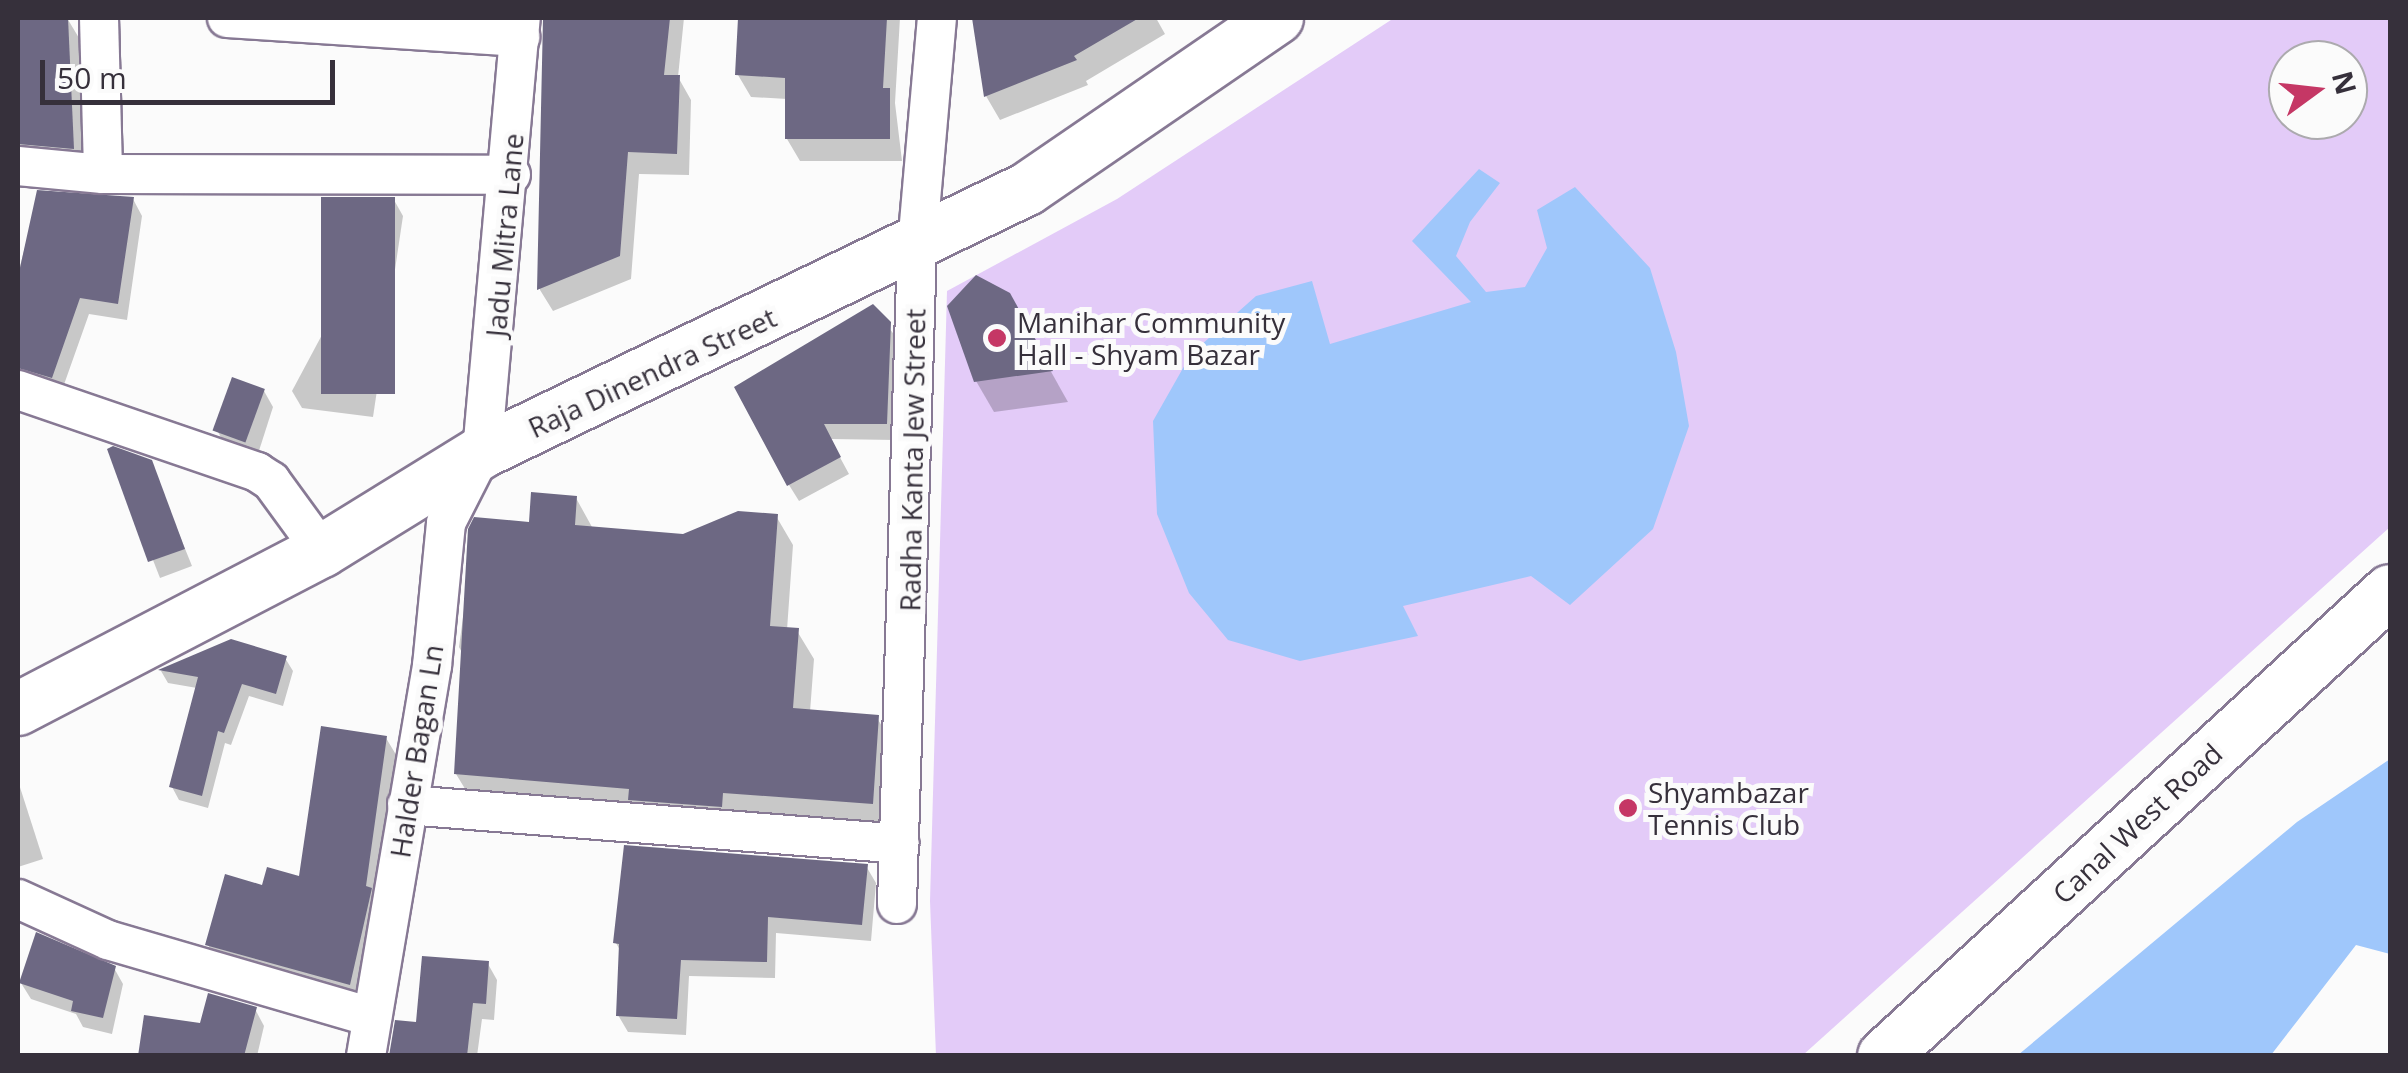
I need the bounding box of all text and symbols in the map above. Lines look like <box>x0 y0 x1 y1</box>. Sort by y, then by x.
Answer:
scale bar <box>45 40 340 102</box>
north arrow <box>2268 40 2368 140</box>
text: 50 m <box>57 57 127 98</box>
text: N <box>2324 67 2366 99</box>
street label: Jadu Mitra Lane <box>478 132 530 338</box>
street label: Raja Dinendra Street <box>523 300 781 444</box>
place label: Manihar Community Hall - Shyam Bazar <box>1017 305 1285 371</box>
street label: Radha Kanta Jew Street <box>893 308 931 612</box>
marker: Manihar Community Hall - Shyam Bazar <box>986 327 1008 349</box>
street label: Halder Bagan Ln <box>383 642 449 860</box>
street label: Canal West Road <box>2045 736 2229 910</box>
place label: Shyambazar Tennis Club <box>1648 775 1809 841</box>
marker: Shyambazar Tennis Club <box>1617 797 1639 819</box>

